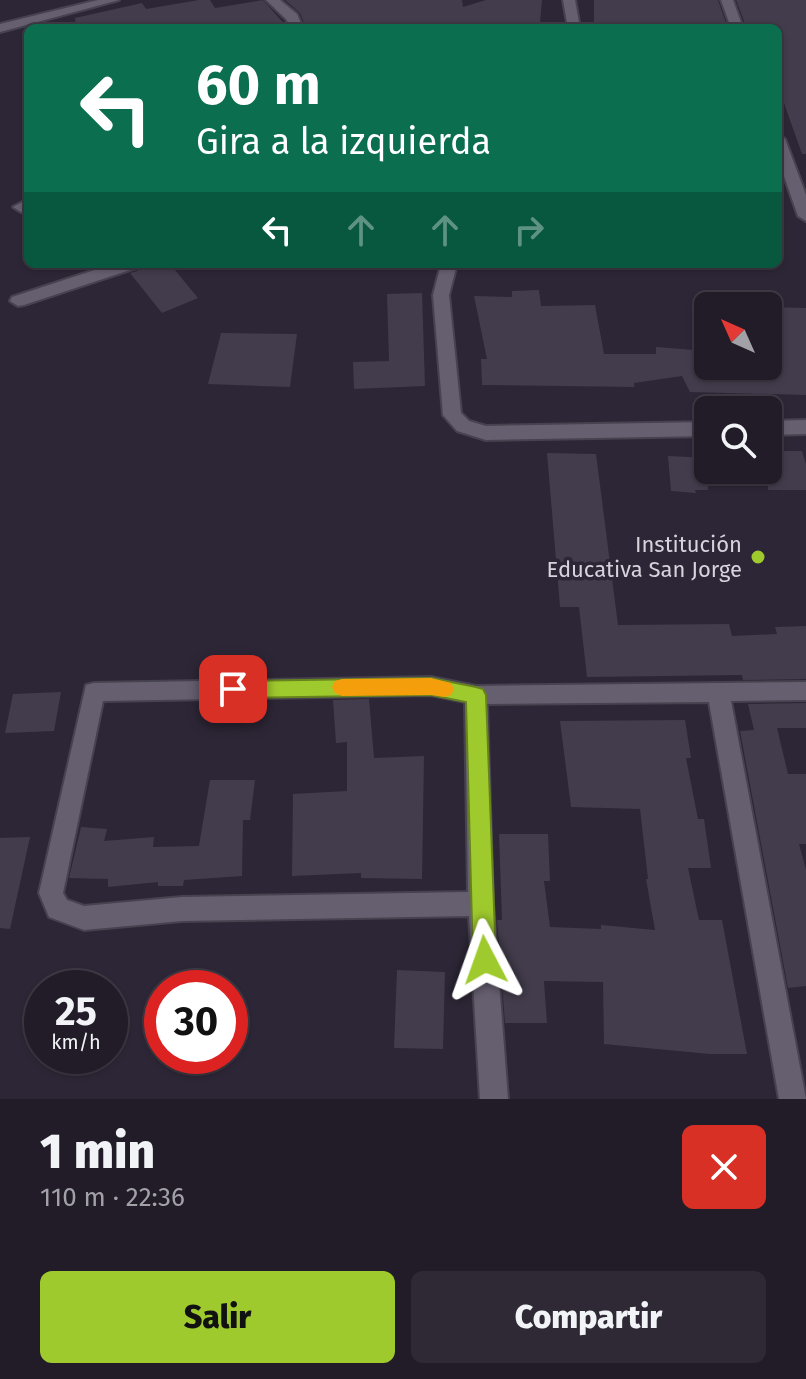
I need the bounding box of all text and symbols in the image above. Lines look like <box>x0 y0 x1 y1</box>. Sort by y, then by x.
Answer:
text: 60 m <box>196 52 321 119</box>
icon: left <box>64 56 168 160</box>
text: Gira a la izquierda <box>196 120 491 164</box>
icon: left <box>255 208 299 252</box>
icon: ahead <box>339 208 383 252</box>
icon: ahead <box>423 208 467 252</box>
icon: right <box>507 208 551 252</box>
north arrow <box>694 292 782 380</box>
map controls <box>694 292 782 484</box>
button: search <box>694 396 782 484</box>
place label: Institución Educativa San Jorge <box>547 531 742 583</box>
marker: Institución Educativa San Jorge <box>749 548 767 566</box>
pin <box>199 655 267 723</box>
icon: arrive <box>211 667 255 711</box>
position arrow <box>443 918 527 1002</box>
speed limit sign: 30 <box>144 970 248 1074</box>
text: 25 <box>55 988 97 1036</box>
text: km/h <box>51 1030 101 1054</box>
text: 1 min <box>40 1123 155 1181</box>
button: close <box>682 1125 766 1209</box>
text: 110 m · 22:36 <box>40 1182 185 1213</box>
button: Salir <box>40 1271 395 1363</box>
button: Compartir <box>411 1271 766 1363</box>

